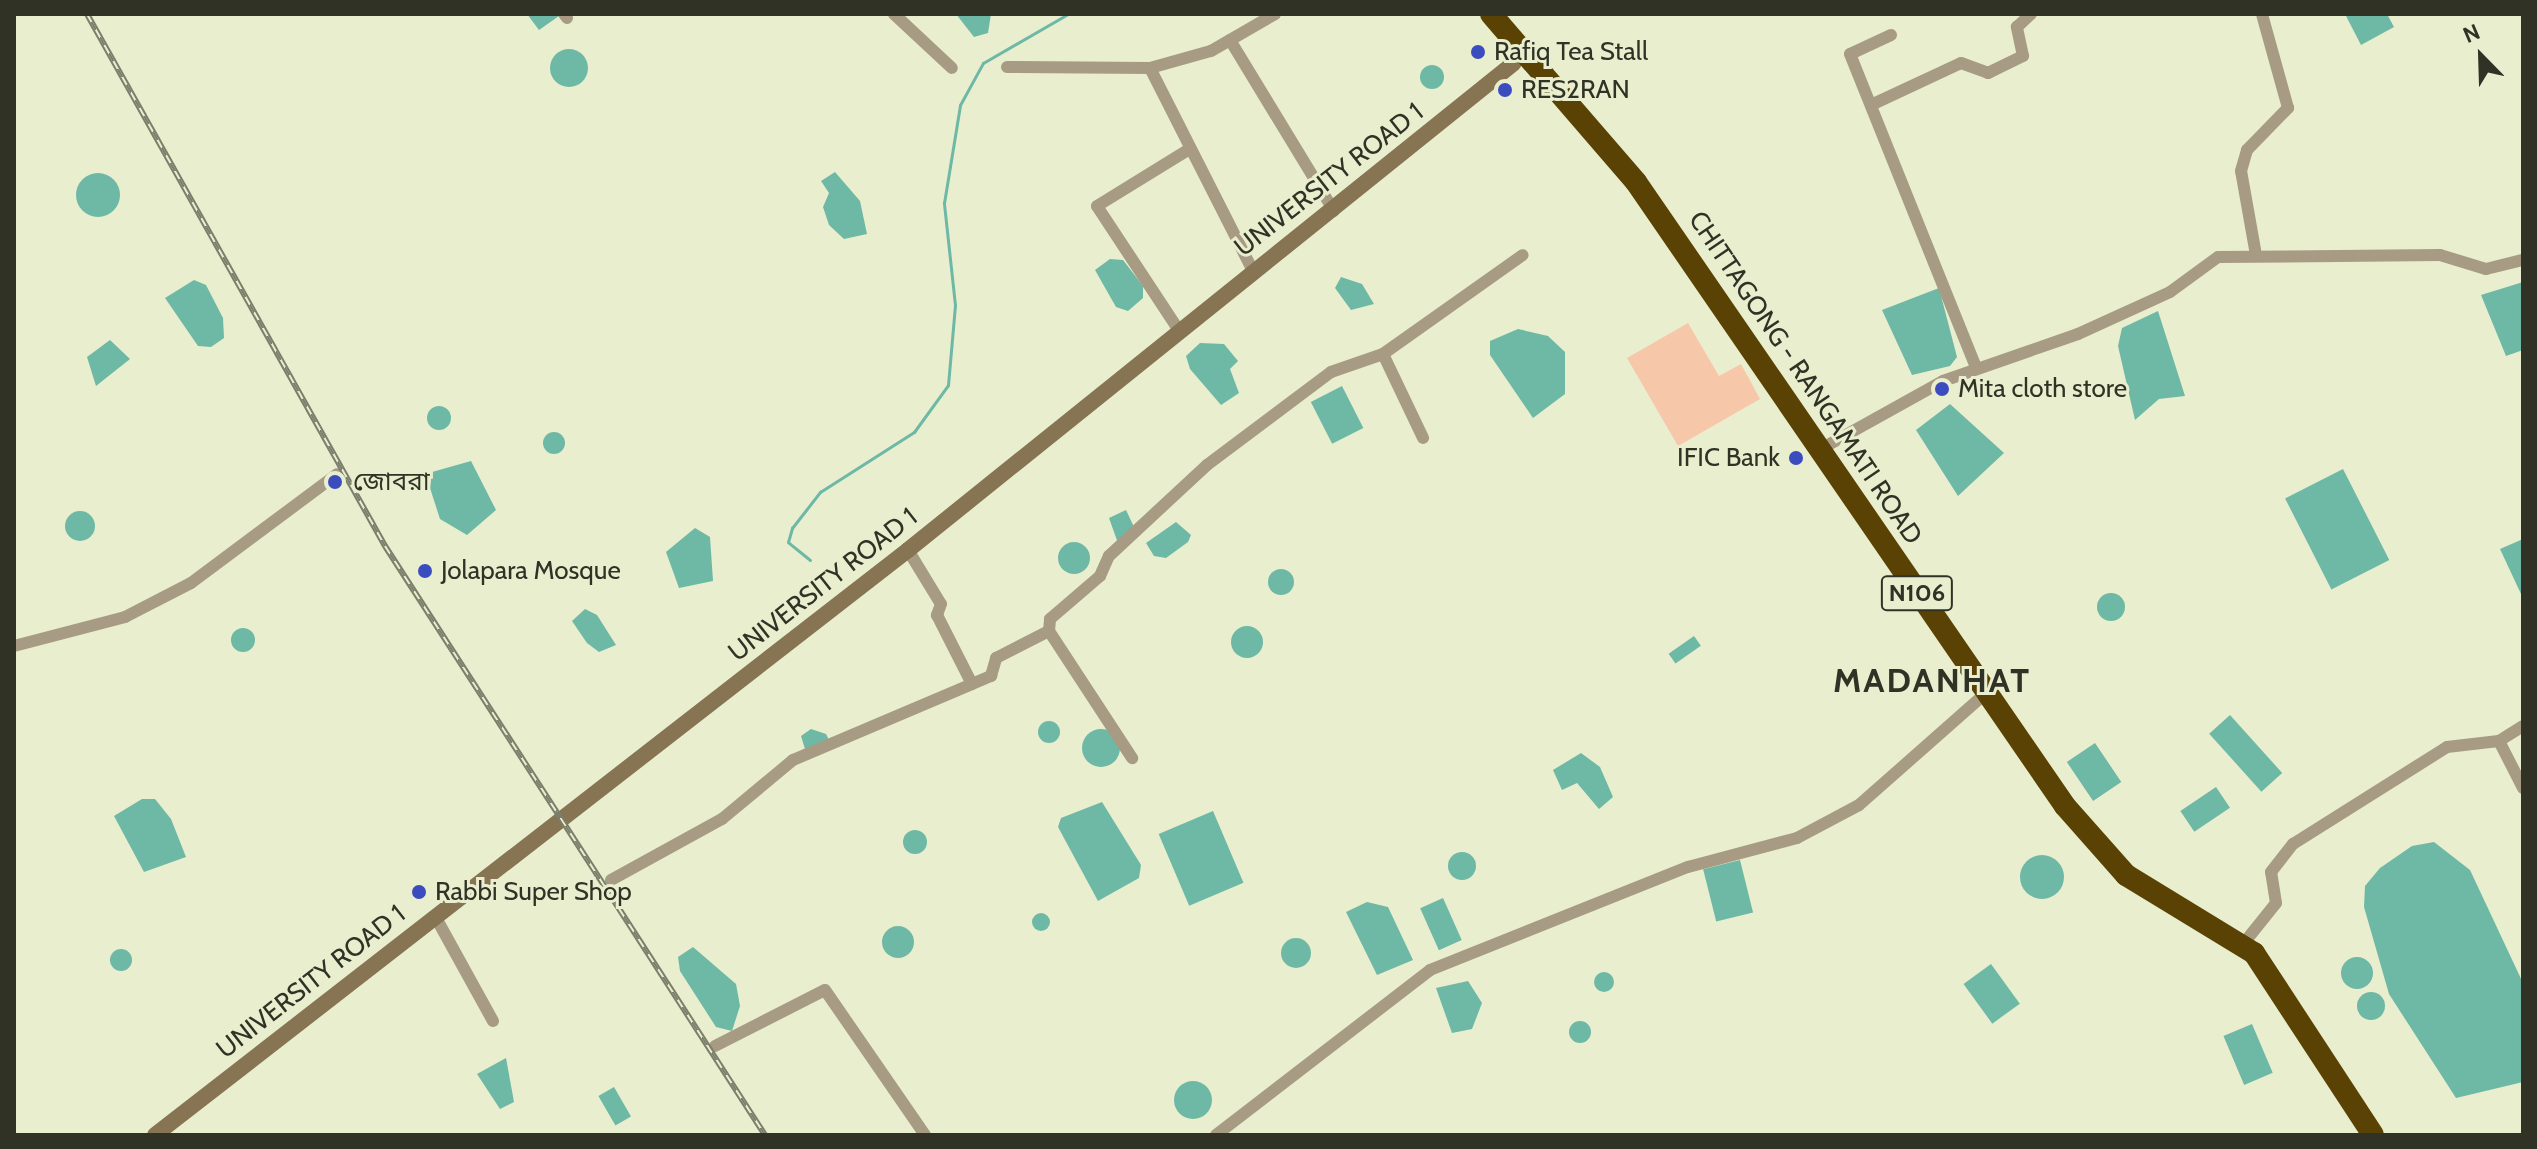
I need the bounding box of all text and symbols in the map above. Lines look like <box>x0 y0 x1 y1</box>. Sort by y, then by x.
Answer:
north arrow <box>2441 16 2521 96</box>
text: N <box>2459 18 2484 49</box>
place label: Rafiq Tea Stall <box>1494 36 1648 68</box>
marker: Rafiq Tea Stall <box>1469 43 1487 61</box>
place label: RES2RAN <box>1521 74 1630 106</box>
marker: RES2RAN <box>1496 81 1514 99</box>
street label: UNIVERSITY ROAD 1 <box>1229 97 1429 263</box>
street label: CHITTAGONG - RANGAMATI ROAD <box>1682 206 1928 550</box>
place label: Mita cloth store <box>1958 373 2127 405</box>
marker: Mita cloth store <box>1933 380 1951 398</box>
place label: IFIC Bank <box>1677 442 1780 474</box>
marker: IFIC Bank <box>1787 449 1805 467</box>
place label: জোবরা <box>353 466 430 498</box>
marker: জোবরা <box>324 471 346 493</box>
street label: UNIVERSITY ROAD 1 <box>723 502 923 668</box>
place label: Jolapara Mosque <box>441 555 621 587</box>
marker: Jolapara Mosque <box>416 562 434 580</box>
road number: N106 <box>1879 573 1955 613</box>
district label: MADANHAT <box>1833 661 2031 701</box>
place label: Rabbi Super Shop <box>435 876 632 908</box>
marker: Rabbi Super Shop <box>410 883 428 901</box>
street label: UNIVERSITY ROAD 1 <box>211 899 411 1065</box>

